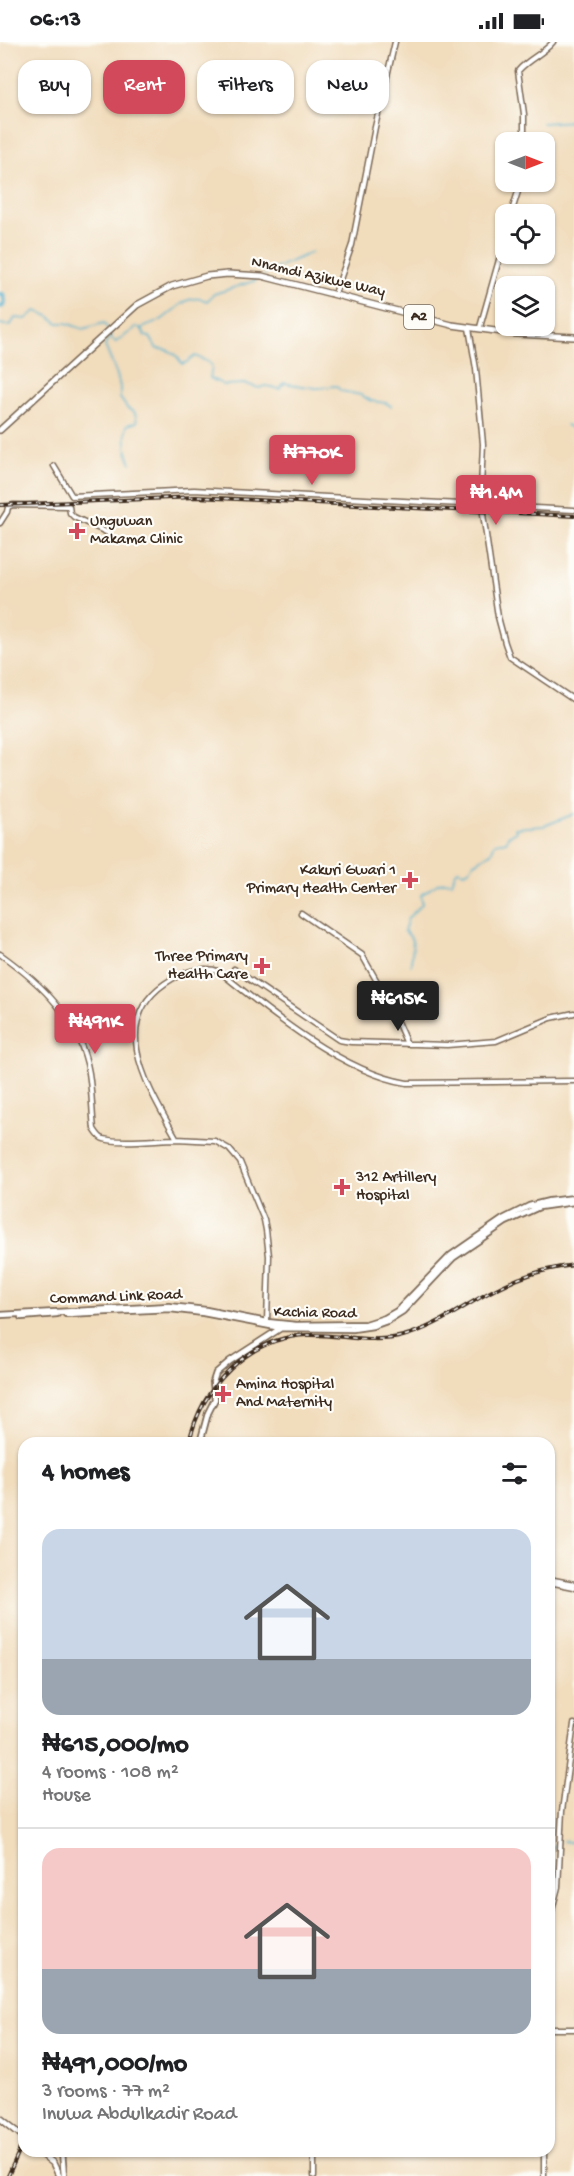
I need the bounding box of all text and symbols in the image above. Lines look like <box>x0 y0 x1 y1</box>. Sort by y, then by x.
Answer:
text: 06:13 <box>30 8 81 34</box>
chip: Buy <box>18 60 91 114</box>
chip: Rent <box>103 60 185 114</box>
chip: Filters <box>197 60 294 114</box>
chip: New <box>306 60 389 114</box>
north arrow <box>495 132 555 192</box>
map controls <box>495 132 555 336</box>
button: locate <box>495 204 555 264</box>
street label: Nnamdi Azikwe Way <box>249 253 387 303</box>
button: layers <box>495 276 555 336</box>
road number: A2 <box>404 305 434 329</box>
pin: ₦770K <box>270 435 354 486</box>
text: ₦770K <box>283 443 341 466</box>
pin: ₦1.4M <box>454 475 538 526</box>
text: ₦1.4M <box>470 483 522 506</box>
place label: Unguwan Makama Clinic <box>90 513 183 550</box>
marker: Unguwan Makama Clinic <box>68 522 86 540</box>
place label: Kakuri Gwari 1 Primary Health Center <box>246 862 397 899</box>
marker: Kakuri Gwari 1 Primary Health Center <box>401 871 419 889</box>
place label: Three Primary Health Care <box>155 948 249 985</box>
marker: Three Primary Health Care <box>253 957 271 975</box>
pin: ₦615K <box>356 981 440 1032</box>
text: ₦615K <box>371 989 425 1012</box>
pin: ₦491K <box>53 1004 137 1055</box>
text: ₦491K <box>68 1012 122 1035</box>
place label: 312 Artillery Hospital <box>355 1169 436 1206</box>
marker: 312 Artillery Hospital <box>333 1178 351 1196</box>
street label: Command Link Road <box>50 1286 184 1310</box>
street label: Kachia Road <box>273 1304 358 1324</box>
place label: Amina Hospital And Maternity <box>236 1376 334 1413</box>
marker: Amina Hospital And Maternity <box>214 1385 232 1403</box>
icon: filters <box>498 1457 531 1490</box>
text: 4 homes <box>42 1458 129 1489</box>
icon: home <box>233 1568 341 1676</box>
text: ₦615,000/mo <box>42 1731 189 1762</box>
text: 4 rooms · 108 m² <box>42 1762 179 1785</box>
text: House <box>42 1785 91 1808</box>
icon: home <box>233 1887 341 1995</box>
text: ₦491,000/mo <box>42 2050 187 2081</box>
text: 3 rooms · 77 m² <box>42 2081 170 2104</box>
text: Inuwa Abdulkadir Road <box>42 2104 236 2127</box>

